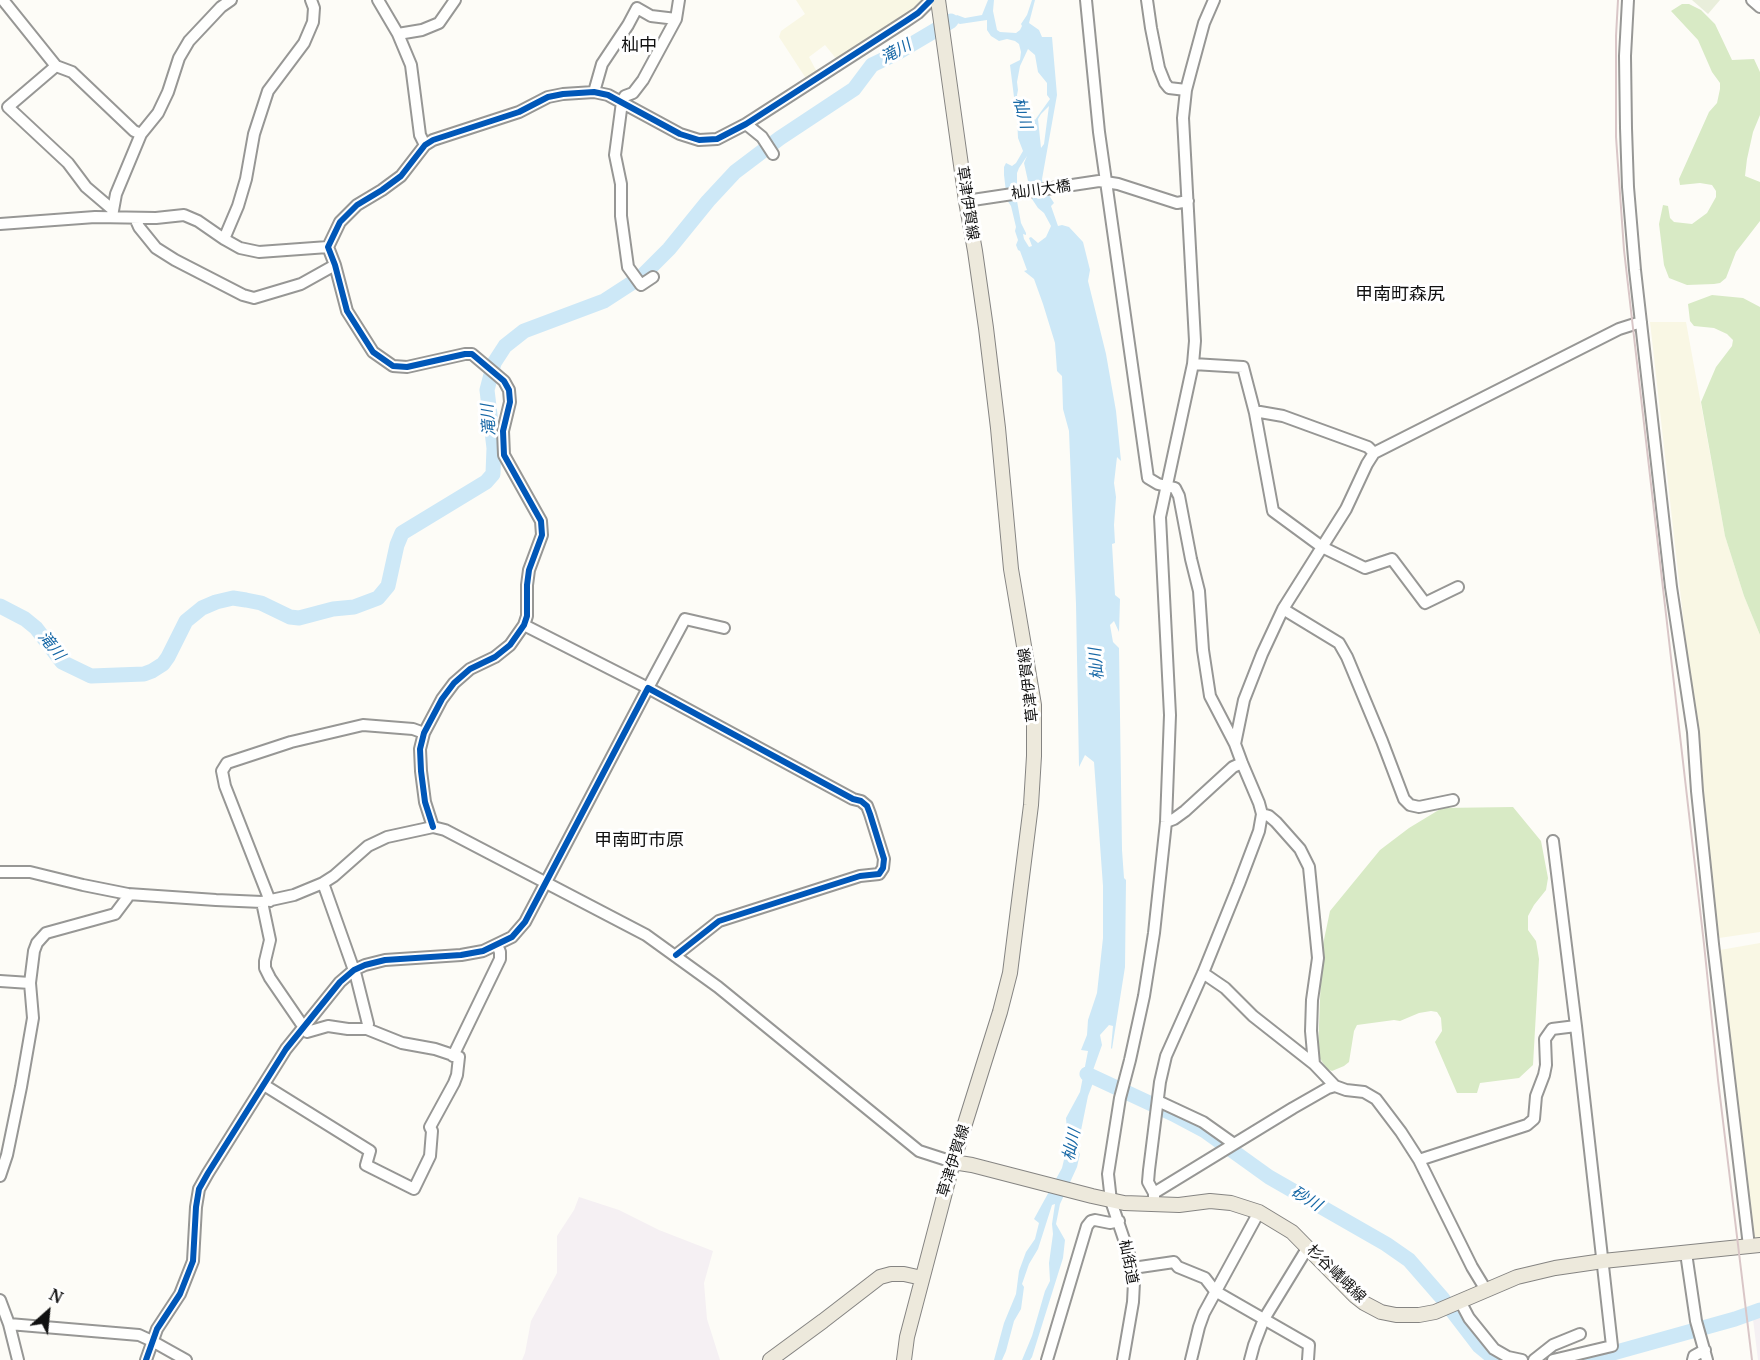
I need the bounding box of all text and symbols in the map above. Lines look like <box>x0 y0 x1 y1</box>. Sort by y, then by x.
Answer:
district label: 杣中 <box>621 35 657 57</box>
water label: 滝川 <box>877 36 915 68</box>
water label: 杣川 <box>1009 95 1035 131</box>
street label: 草津伊賀線 <box>952 165 982 241</box>
street label: 杣川大橋 <box>1010 177 1072 203</box>
district label: 甲南町森尻 <box>1355 284 1445 306</box>
water label: 滝川 <box>478 403 500 437</box>
water label: 滝川 <box>33 628 69 664</box>
street label: 草津伊賀線 <box>1015 647 1043 723</box>
water label: 杣川 <box>1086 647 1108 681</box>
district label: 甲南町市原 <box>594 830 684 852</box>
street label: 草津伊賀線 <box>934 1123 974 1199</box>
water label: 杣川 <box>1059 1127 1085 1163</box>
water label: 砂川 <box>1287 1183 1325 1215</box>
street label: 杣街道 <box>1115 1238 1141 1286</box>
street label: 杉谷嶬峨線 <box>1303 1241 1369 1307</box>
north arrow <box>18 1282 78 1342</box>
text: N <box>46 1283 67 1309</box>

